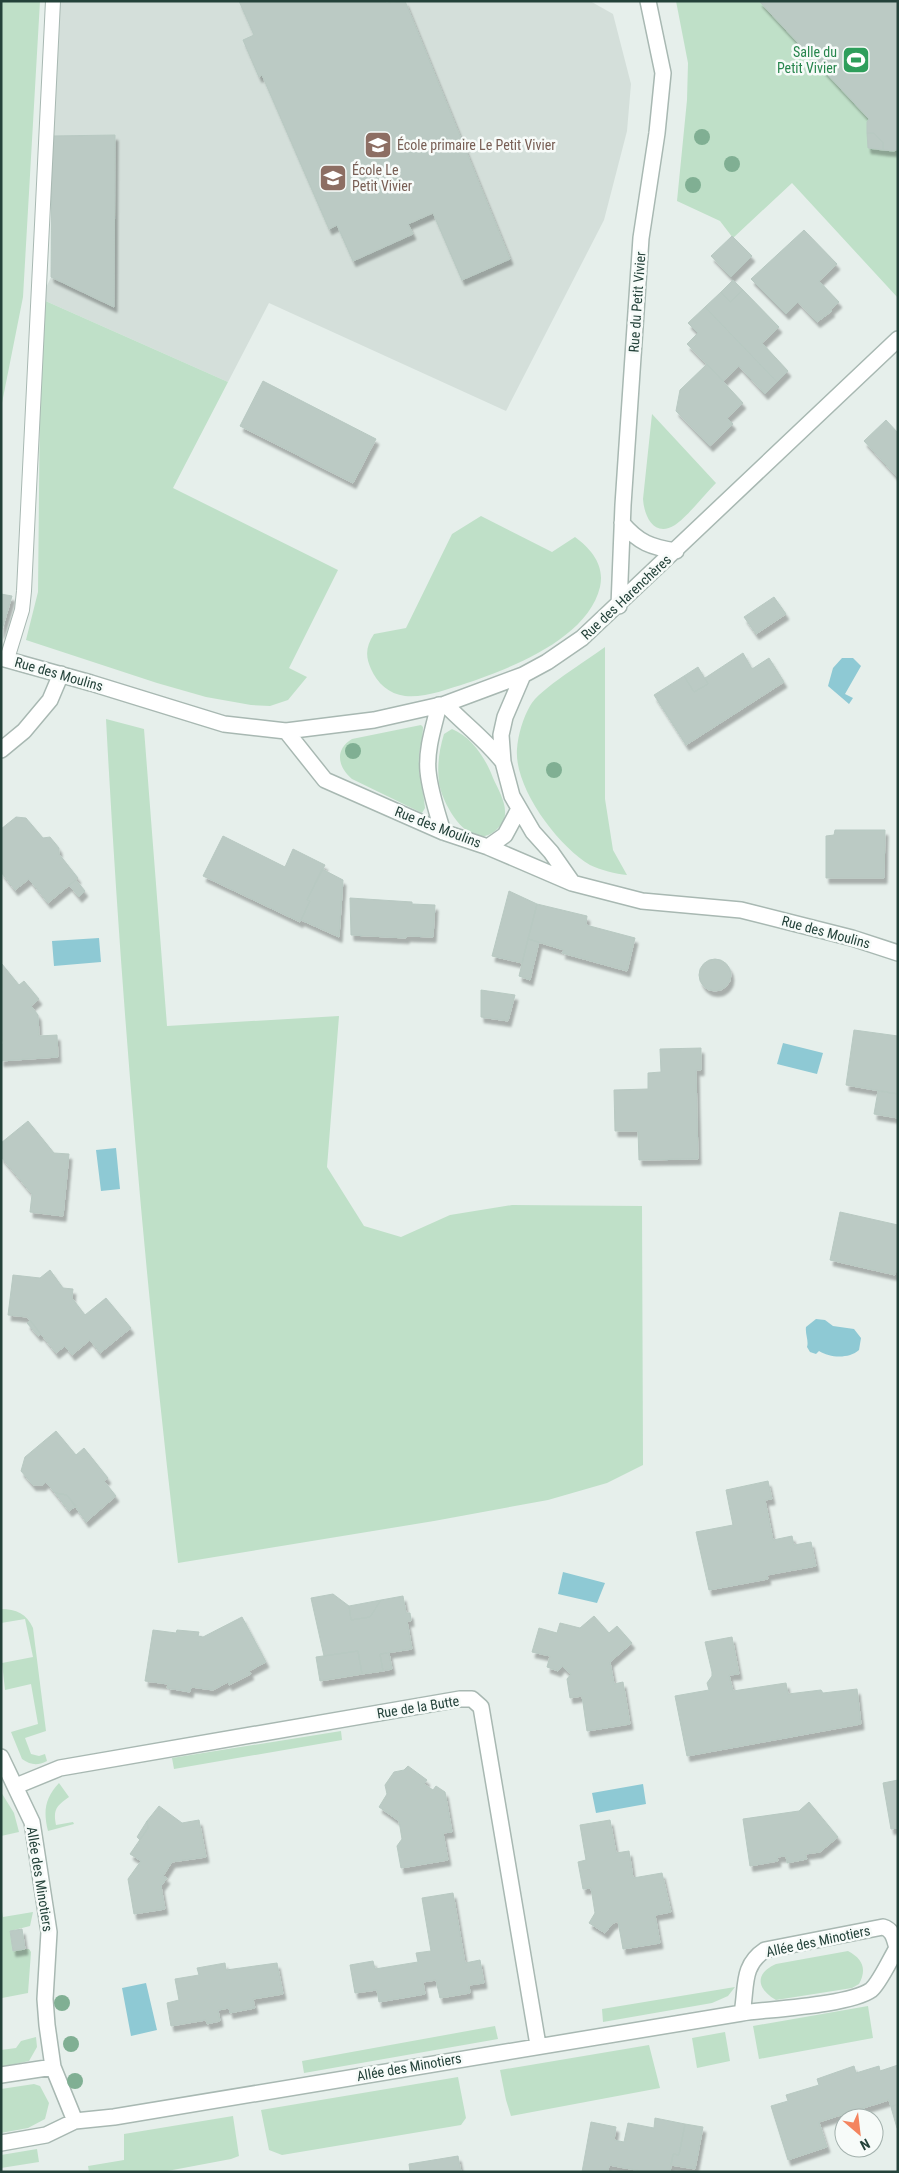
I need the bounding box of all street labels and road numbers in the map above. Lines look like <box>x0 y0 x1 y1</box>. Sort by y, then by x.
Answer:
street label: Rue du Petit Vivier <box>625 251 649 353</box>
street label: Rue des Harenchères <box>578 551 674 643</box>
street label: Rue des Moulins <box>13 654 105 694</box>
street label: Rue des Moulins <box>393 803 483 851</box>
street label: Rue des Moulins <box>780 912 872 952</box>
street label: Rue de la Butte <box>376 1693 461 1721</box>
street label: Allée des Minotiers <box>24 1825 56 1933</box>
street label: Allée des Minotiers <box>764 1922 872 1960</box>
street label: Allée des Minotiers <box>355 2050 463 2084</box>

